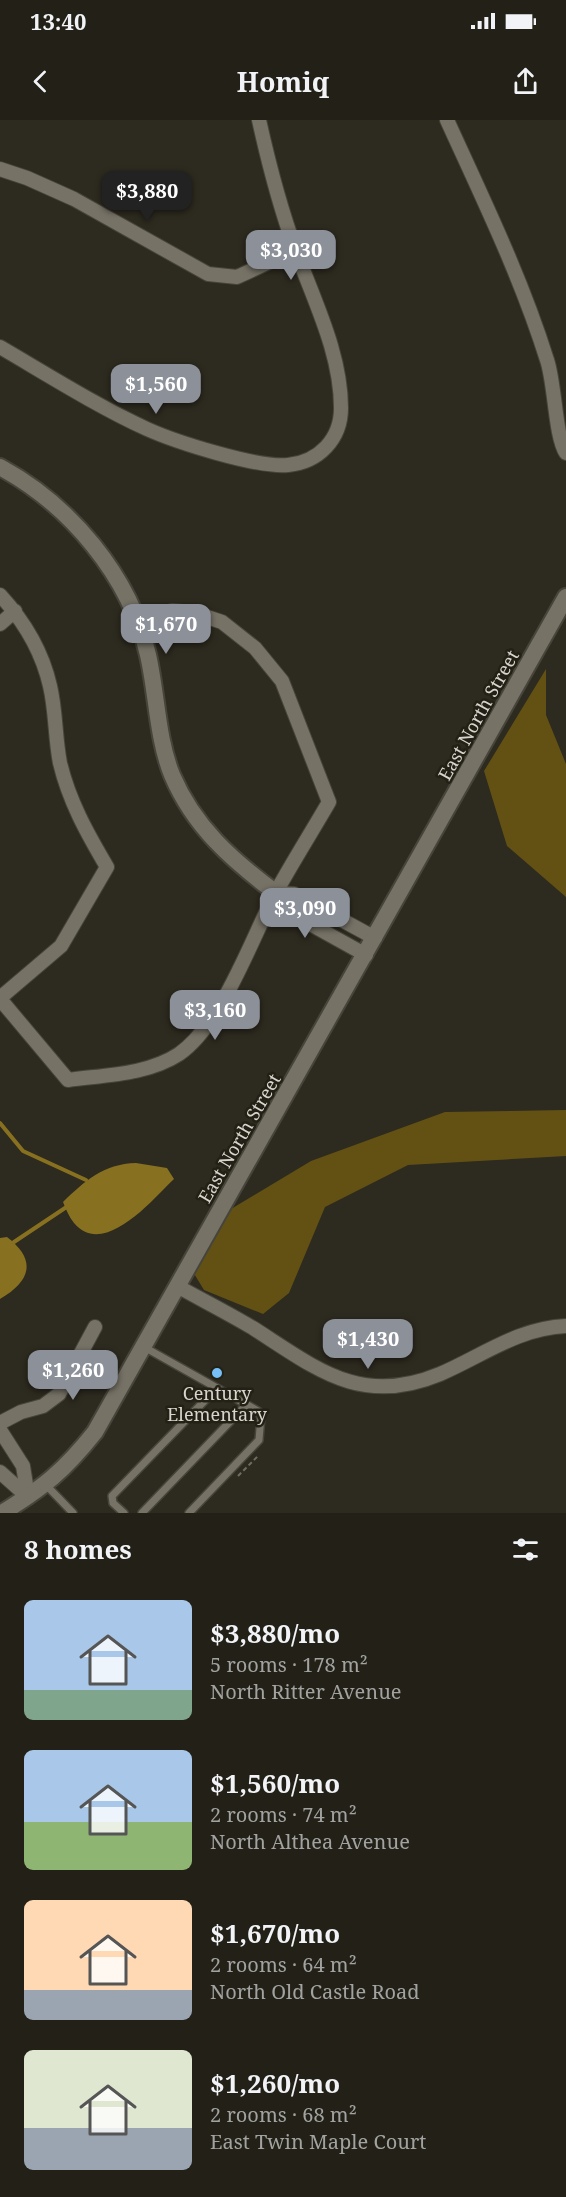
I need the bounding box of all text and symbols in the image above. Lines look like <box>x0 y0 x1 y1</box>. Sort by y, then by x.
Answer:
text: 13:40 <box>30 6 86 36</box>
text: Homiq <box>237 63 329 100</box>
icon: back <box>24 65 57 98</box>
icon: share <box>509 65 542 98</box>
pin: $3,880 <box>98 171 196 222</box>
text: $3,880 <box>116 177 178 204</box>
pin: $3,030 <box>242 230 340 281</box>
text: $3,030 <box>260 236 322 263</box>
pin: $1,560 <box>107 364 205 415</box>
text: $1,560 <box>125 370 187 397</box>
pin: $1,670 <box>117 604 215 655</box>
text: $1,670 <box>135 610 197 637</box>
street label: East North Street <box>432 645 524 785</box>
pin: $3,090 <box>256 888 354 939</box>
text: $3,090 <box>274 894 336 921</box>
pin: $3,160 <box>166 990 264 1041</box>
text: $3,160 <box>184 996 246 1023</box>
street label: East North Street <box>192 1069 286 1207</box>
pin: $1,430 <box>319 1319 417 1370</box>
text: $1,430 <box>337 1325 399 1352</box>
pin: $1,260 <box>24 1350 122 1401</box>
text: $1,260 <box>42 1356 104 1383</box>
marker: Century Elementary <box>210 1366 224 1380</box>
place label: Century Elementary <box>167 1381 268 1426</box>
text: 8 homes <box>24 1531 132 1567</box>
icon: filters <box>509 1533 542 1566</box>
text: $3,880/mo <box>210 1615 340 1651</box>
icon: home <box>72 1624 144 1696</box>
text: 5 rooms · 178 m² <box>210 1651 368 1678</box>
text: North Ritter Avenue <box>210 1678 402 1705</box>
text: $1,560/mo <box>210 1765 340 1801</box>
icon: home <box>72 1774 144 1846</box>
text: 2 rooms · 74 m² <box>210 1801 357 1828</box>
text: North Althea Avenue <box>210 1828 410 1855</box>
text: $1,670/mo <box>210 1915 340 1951</box>
icon: home <box>72 1924 144 1996</box>
text: 2 rooms · 64 m² <box>210 1951 357 1978</box>
text: North Old Castle Road <box>210 1978 420 2005</box>
text: $1,260/mo <box>210 2065 340 2101</box>
icon: home <box>72 2074 144 2146</box>
text: 2 rooms · 68 m² <box>210 2101 357 2128</box>
text: East Twin Maple Court <box>210 2128 426 2155</box>

